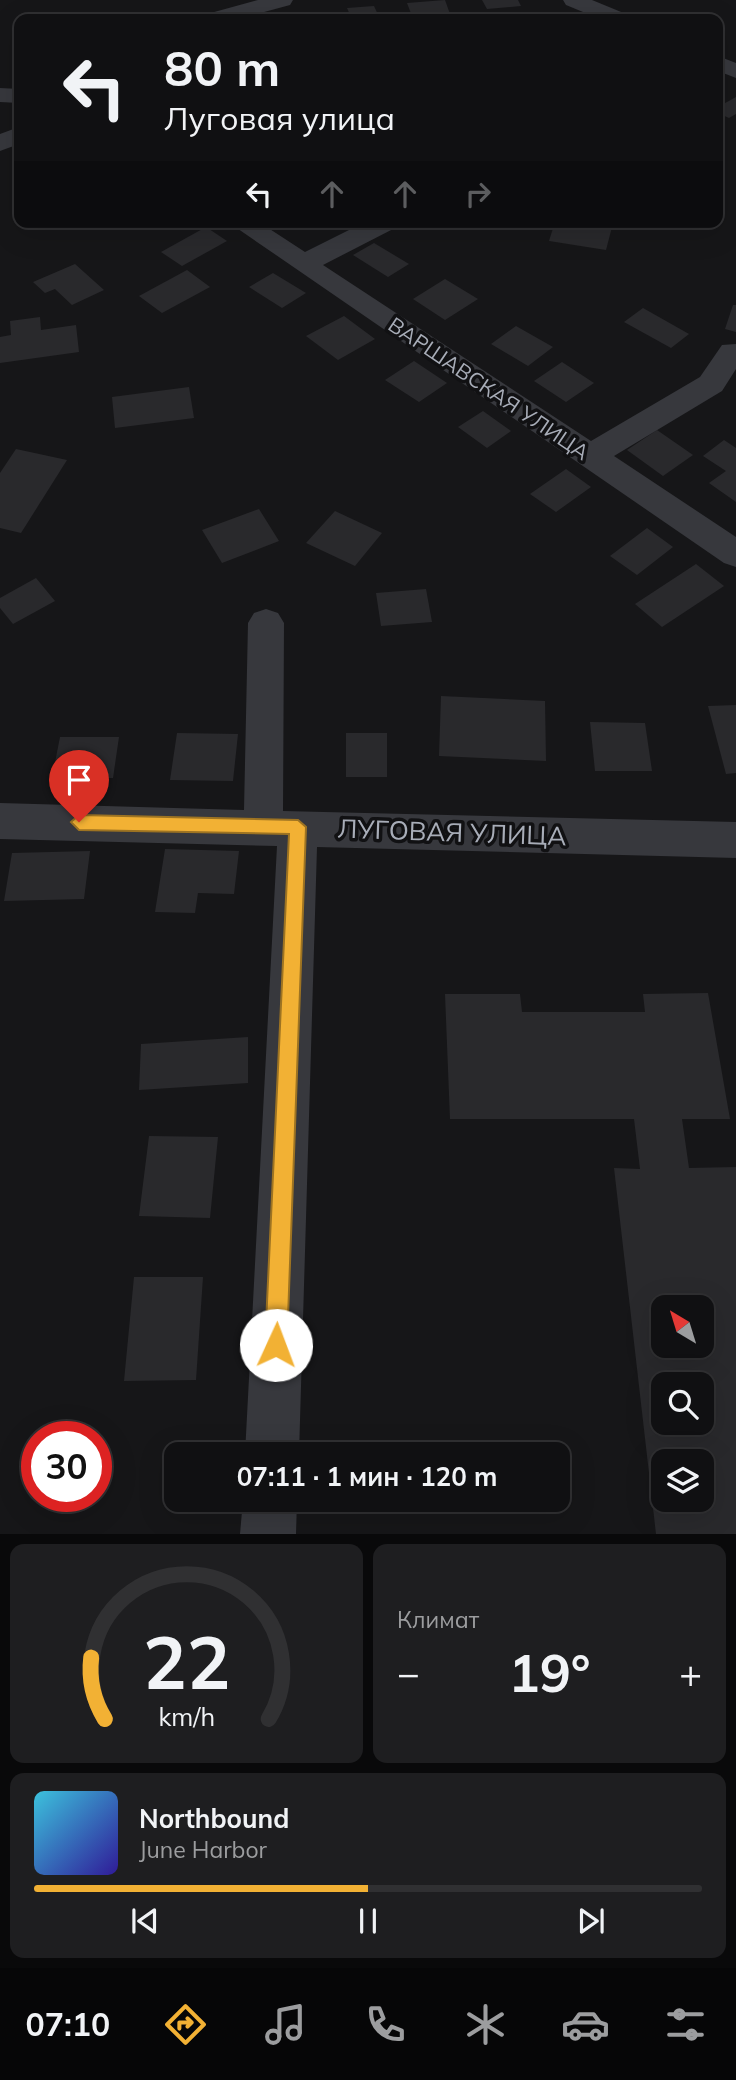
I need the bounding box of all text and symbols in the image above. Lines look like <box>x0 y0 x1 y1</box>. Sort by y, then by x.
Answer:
text: 80 m <box>164 37 280 98</box>
icon: left <box>49 42 140 133</box>
text: Луговая улица <box>164 98 395 138</box>
icon: left <box>240 175 278 213</box>
icon: ahead <box>313 175 351 213</box>
icon: ahead <box>386 175 424 213</box>
icon: right <box>459 175 497 213</box>
street label: ВАРШАВСКАЯ УЛИЦА <box>384 311 595 465</box>
pin <box>49 750 109 822</box>
icon: arrive <box>60 761 98 799</box>
street label: ЛУГОВАЯ УЛИЦА <box>337 812 567 852</box>
north arrow <box>651 1295 714 1358</box>
map controls <box>651 1295 714 1512</box>
position arrow <box>239 1308 313 1382</box>
button: search <box>651 1372 714 1435</box>
speed limit sign: 30 <box>21 1421 112 1512</box>
button: layers <box>651 1449 714 1512</box>
text: 07:11 · 1 мин · 120 m <box>237 1460 497 1493</box>
text: Климат <box>397 1605 479 1634</box>
text: 22 <box>143 1617 230 1708</box>
text: 19° <box>508 1640 591 1705</box>
text: − <box>397 1649 420 1697</box>
text: + <box>679 1649 702 1697</box>
text: km/h <box>158 1701 215 1732</box>
text: Northbound <box>139 1802 289 1835</box>
text: June Harbor <box>139 1835 267 1864</box>
icon: previous <box>126 1902 164 1940</box>
icon: pause <box>349 1902 387 1940</box>
icon: next <box>572 1902 610 1940</box>
icon: directions <box>161 2000 210 2049</box>
icon: music <box>261 2000 310 2049</box>
icon: phone <box>361 2000 410 2049</box>
icon: climate <box>461 2000 510 2049</box>
icon: car <box>561 2000 610 2049</box>
icon: filters <box>661 2000 710 2049</box>
text: 07:10 <box>26 2004 110 2044</box>

